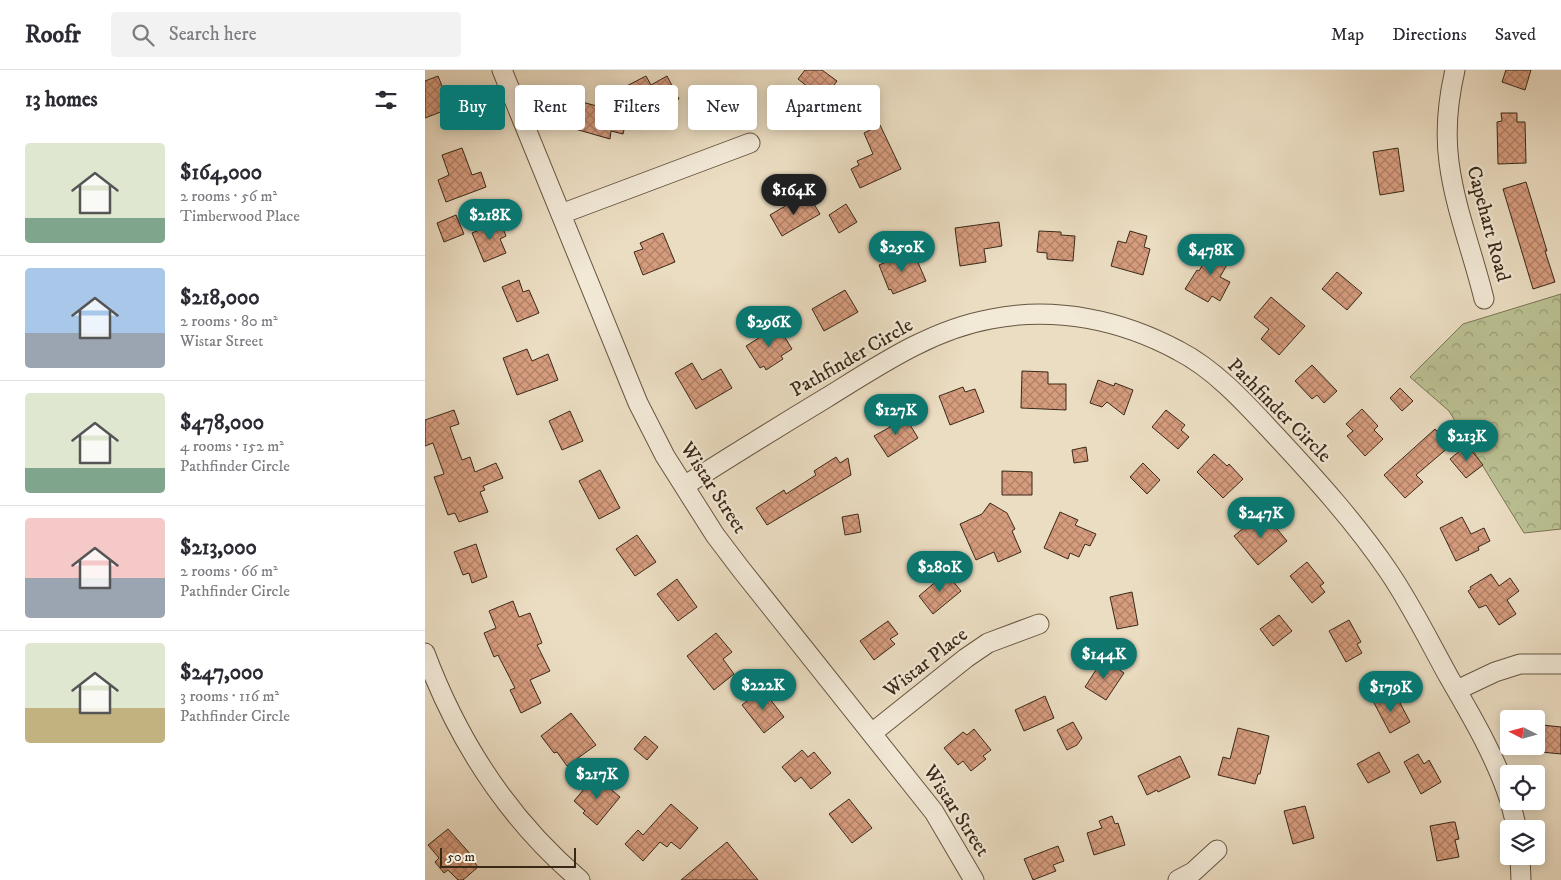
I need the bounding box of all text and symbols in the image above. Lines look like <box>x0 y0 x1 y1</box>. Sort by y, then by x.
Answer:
search box <box>111 12 461 57</box>
text: Roofr <box>25 20 81 50</box>
icon: search <box>129 21 157 49</box>
text: Search here <box>169 23 257 46</box>
text: Map <box>1331 24 1364 46</box>
text: Directions <box>1392 24 1467 46</box>
text: Saved <box>1495 24 1536 46</box>
chip: Buy <box>440 85 505 130</box>
chip: Rent <box>515 85 585 130</box>
chip: Filters <box>595 85 678 130</box>
chip: New <box>688 85 757 130</box>
chip: Apartment <box>767 85 880 130</box>
icon: filters <box>372 86 400 114</box>
text: 13 homes <box>25 87 98 113</box>
text: $164,000 <box>180 160 262 186</box>
icon: home <box>65 163 125 223</box>
street label: Capehart Road <box>1461 163 1515 285</box>
pin: $164K <box>759 174 829 216</box>
text: $164K <box>772 180 816 200</box>
text: 2 rooms · 56 m² <box>180 186 277 206</box>
pin: $218K <box>455 198 525 241</box>
text: $218K <box>469 205 511 225</box>
text: Timberwood Place <box>180 206 300 226</box>
pin: $250K <box>867 230 937 273</box>
pin: $478K <box>1176 234 1246 276</box>
text: $250K <box>880 237 924 257</box>
text: $478K <box>1188 240 1234 260</box>
text: $218,000 <box>180 285 260 311</box>
icon: home <box>65 288 125 348</box>
pin: $296K <box>734 306 804 348</box>
text: 2 rooms · 80 m² <box>180 311 278 331</box>
text: $296K <box>747 312 791 332</box>
street label: Pathfinder Circle <box>786 313 918 403</box>
text: Wistar Street <box>180 331 263 351</box>
street label: Pathfinder Circle <box>1222 354 1336 468</box>
pin: $127K <box>861 394 931 436</box>
text: $127K <box>875 400 917 420</box>
text: $478,000 <box>180 410 264 436</box>
icon: home <box>65 413 125 473</box>
pin: $213K <box>1432 420 1502 462</box>
text: $213K <box>1447 426 1487 446</box>
text: 4 rooms · 152 m² <box>180 436 284 456</box>
street label: Wistar Street <box>674 437 752 538</box>
text: Pathfinder Circle <box>180 456 290 476</box>
pin: $247K <box>1226 496 1296 539</box>
text: $247K <box>1239 503 1283 523</box>
text: $213,000 <box>180 535 257 561</box>
icon: home <box>65 538 125 598</box>
pin: $280K <box>905 550 975 593</box>
text: $280K <box>918 557 962 577</box>
text: 2 rooms · 66 m² <box>180 561 278 581</box>
text: Pathfinder Circle <box>180 581 290 601</box>
street label: Wistar Place <box>878 622 973 704</box>
pin: $144K <box>1069 638 1139 680</box>
text: $144K <box>1082 644 1126 664</box>
text: $247,000 <box>180 660 264 686</box>
icon: home <box>65 663 125 723</box>
pin: $222K <box>728 668 798 711</box>
pin: $179K <box>1356 670 1426 713</box>
text: $222K <box>741 675 785 695</box>
text: $179K <box>1370 677 1412 697</box>
text: 3 rooms · 116 m² <box>180 686 279 706</box>
text: Pathfinder Circle <box>180 706 290 726</box>
north arrow <box>1500 710 1545 755</box>
map controls <box>1500 710 1545 865</box>
pin: $217K <box>562 758 632 800</box>
street label: Wistar Street <box>917 760 995 861</box>
text: $217K <box>576 764 618 784</box>
button: locate <box>1500 765 1545 810</box>
button: layers <box>1500 820 1545 865</box>
scale bar <box>440 845 576 868</box>
text: 50 m <box>447 848 475 866</box>

